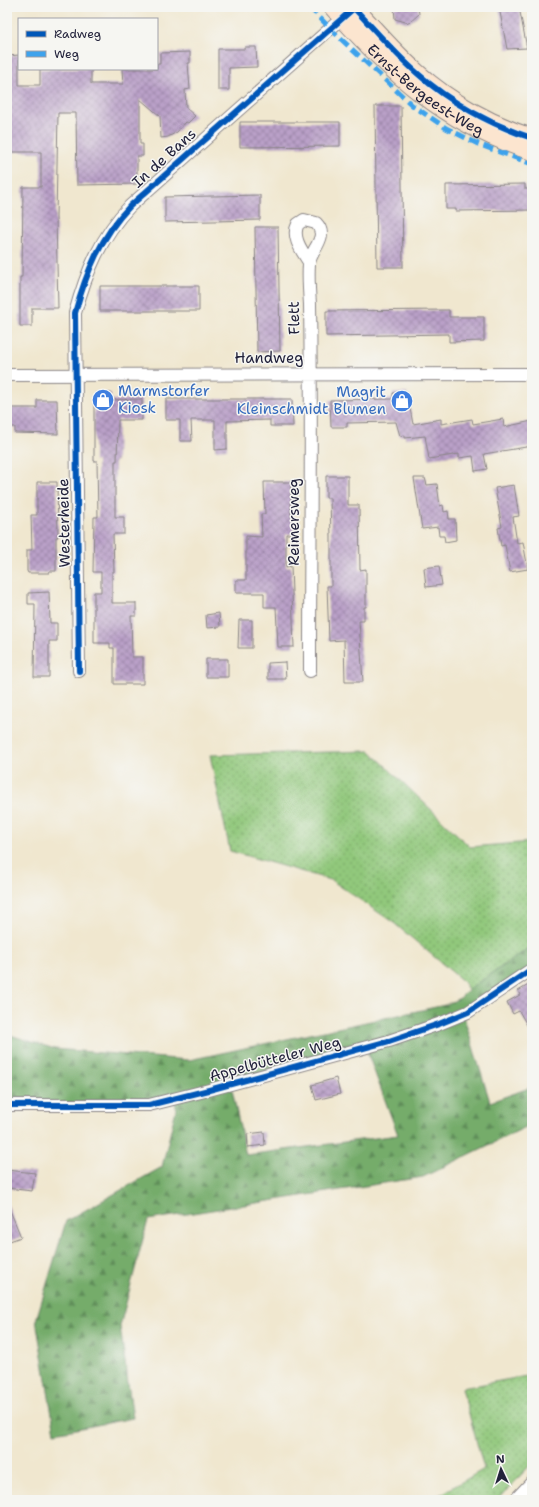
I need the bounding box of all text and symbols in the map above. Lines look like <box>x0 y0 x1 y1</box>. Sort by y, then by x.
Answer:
legend <box>18 18 158 70</box>
text: Radweg <box>54 26 101 42</box>
street label: Ernst-Bergeest-Weg <box>363 40 487 140</box>
text: Weg <box>54 46 79 62</box>
street label: In de Bans <box>128 124 200 192</box>
street label: Flett <box>284 301 304 335</box>
street label: Handweg <box>234 348 304 368</box>
place label: Marmstorfer Kiosk <box>118 381 210 418</box>
place label: Magrit Kleinschmidt Blumen <box>237 382 386 419</box>
shop icon: Marmstorfer Kiosk <box>90 387 116 413</box>
shop icon: Magrit Kleinschmidt Blumen <box>389 388 415 414</box>
street label: Westerheide <box>53 478 75 568</box>
street label: Reimersweg <box>284 478 304 566</box>
street label: Appelbütteler Weg <box>207 1032 343 1086</box>
north arrow <box>481 1449 521 1489</box>
text: N <box>495 1452 505 1467</box>

